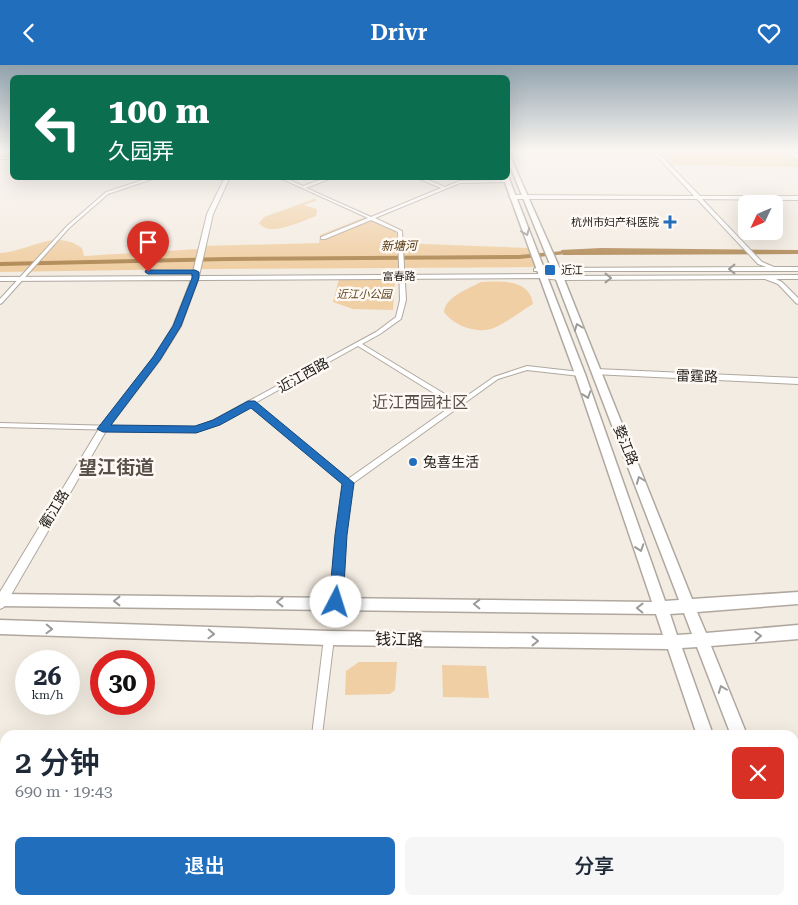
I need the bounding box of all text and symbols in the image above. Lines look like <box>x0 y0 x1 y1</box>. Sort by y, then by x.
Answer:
icon: back <box>15 19 43 47</box>
icon: heart <box>755 19 783 47</box>
text: Drivr <box>371 20 427 45</box>
text: 100 m <box>108 91 209 132</box>
icon: left <box>25 95 90 160</box>
text: 久园弄 <box>108 139 174 164</box>
north arrow <box>738 195 782 240</box>
map controls <box>738 195 783 240</box>
marker: 杭州市妇产科医院 <box>663 215 677 229</box>
place label: 杭州市妇产科医院 <box>571 216 659 229</box>
pin <box>127 221 169 272</box>
one-way arrow <box>520 227 530 235</box>
icon: arrive <box>134 228 162 256</box>
water label: 新塘河 <box>381 239 419 253</box>
marker: 近江 <box>543 263 557 277</box>
place label: 近江 <box>561 264 583 277</box>
one-way arrow <box>728 264 736 274</box>
street label: 富春路 <box>383 270 416 283</box>
one-way arrow <box>604 273 612 283</box>
park label: 近江小公园 <box>337 288 393 301</box>
one-way arrow <box>574 323 584 332</box>
street label: 近江西路 <box>275 354 331 396</box>
street label: 雷霆路 <box>676 367 718 385</box>
one-way arrow <box>581 390 591 398</box>
district label: 近江西园社区 <box>372 393 468 412</box>
street label: 婺江路 <box>611 423 641 467</box>
place label: 兔喜生活 <box>423 454 479 470</box>
district label: 望江街道 <box>78 456 154 479</box>
marker: 兔喜生活 <box>407 456 419 468</box>
one-way arrow <box>636 477 646 485</box>
street label: 衢江路 <box>36 487 72 531</box>
one-way arrow <box>635 543 645 552</box>
position arrow <box>309 575 361 627</box>
one-way arrow <box>113 596 120 606</box>
one-way arrow <box>275 597 283 607</box>
one-way arrow <box>473 599 481 610</box>
one-way arrow <box>635 603 643 613</box>
one-way arrow <box>45 623 53 634</box>
one-way arrow <box>208 629 215 639</box>
street label: 钱江路 <box>375 630 423 649</box>
one-way arrow <box>754 631 762 642</box>
one-way arrow <box>532 636 539 646</box>
speed limit sign: 30 <box>90 650 155 715</box>
text: 26 <box>33 662 62 691</box>
one-way arrow <box>718 686 728 694</box>
text: km/h <box>31 688 64 702</box>
text: 2 分钟 <box>15 745 99 780</box>
button: close <box>732 747 784 799</box>
text: 690 m · 19:43 <box>15 782 113 801</box>
button: 退出 <box>15 837 395 895</box>
button: 分享 <box>405 837 784 895</box>

